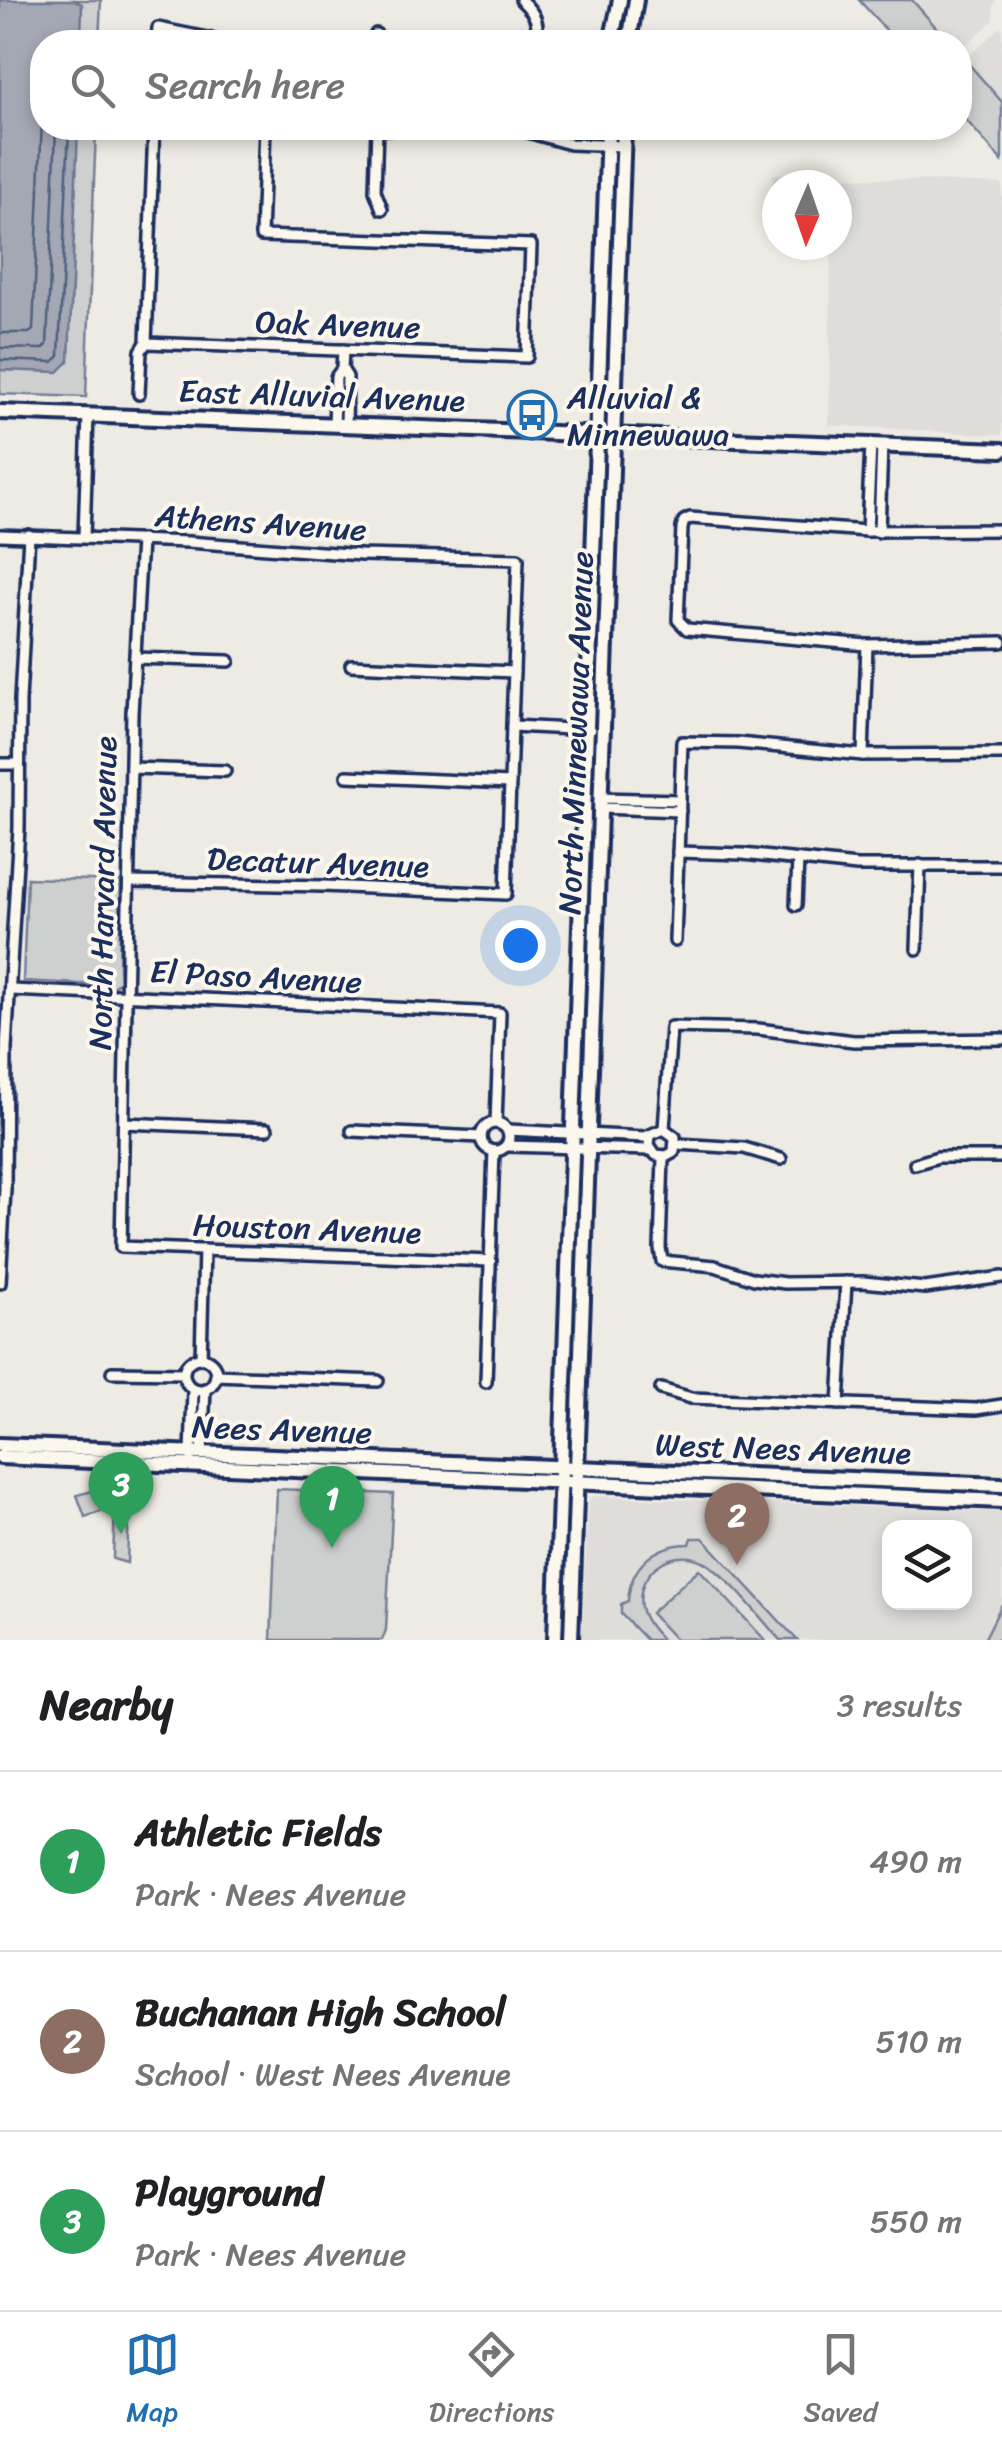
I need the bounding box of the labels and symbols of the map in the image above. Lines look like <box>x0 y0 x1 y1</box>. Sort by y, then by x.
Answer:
north arrow <box>762 170 852 260</box>
street label: Oak Avenue <box>254 294 422 356</box>
street label: East Alluvial Avenue <box>178 363 466 429</box>
place label: Alluvial & Minnewawa <box>566 369 729 463</box>
bus stop icon: Alluvial & Minnewawa <box>506 389 558 441</box>
street label: Athens Avenue <box>152 487 369 559</box>
street label: North Minnewawa Avenue <box>541 550 611 916</box>
street label: North Harvard Avenue <box>72 736 134 1050</box>
street label: Decatur Avenue <box>206 831 430 895</box>
your location <box>495 920 546 971</box>
street label: El Paso Avenue <box>149 943 363 1011</box>
street label: Houston Avenue <box>192 1197 422 1261</box>
street label: Nees Avenue <box>191 1398 373 1462</box>
street label: West Nees Avenue <box>654 1416 912 1482</box>
pin: 3 <box>88 1452 154 1534</box>
pin: 1 <box>300 1466 364 1548</box>
pin: 2 <box>704 1482 770 1565</box>

